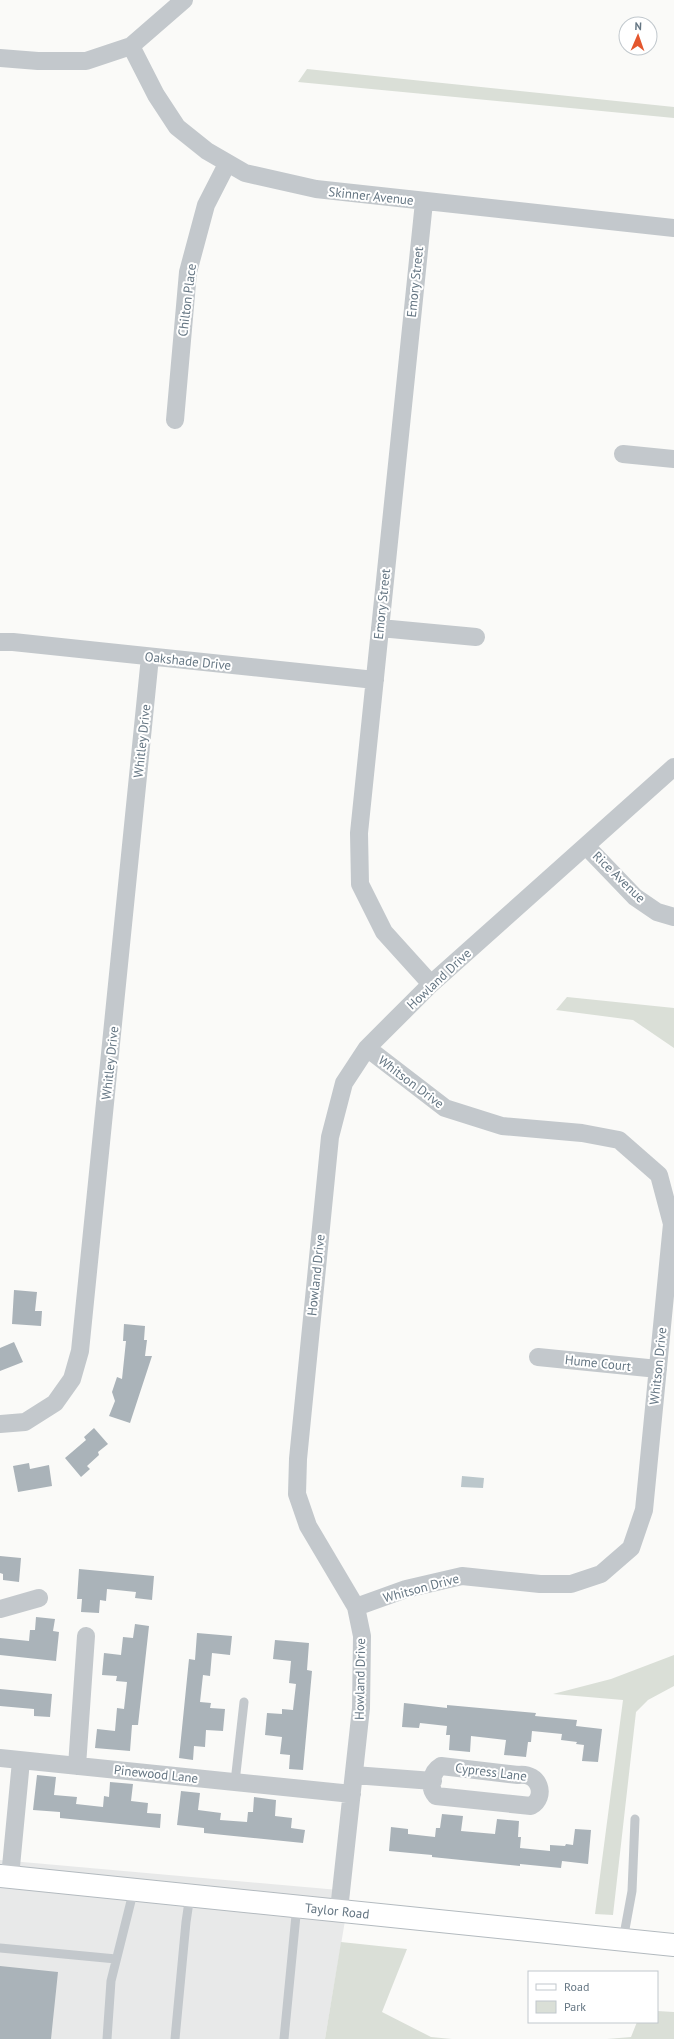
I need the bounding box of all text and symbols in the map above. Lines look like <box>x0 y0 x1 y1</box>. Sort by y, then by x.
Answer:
north arrow <box>618 16 658 56</box>
text: N <box>634 19 642 33</box>
street label: Skinner Avenue <box>328 183 414 209</box>
street label: Emory Street <box>403 245 427 318</box>
street label: Chilton Place <box>174 263 200 337</box>
street label: Emory Street <box>370 567 394 640</box>
street label: Oakshade Drive <box>144 648 232 674</box>
street label: Whitley Drive <box>130 703 154 779</box>
street label: Rice Avenue <box>589 848 649 906</box>
street label: Howland Drive <box>403 945 475 1013</box>
street label: Whitley Drive <box>98 1025 122 1101</box>
street label: Whitson Drive <box>375 1052 447 1112</box>
street label: Howland Drive <box>303 1233 329 1317</box>
street label: Whitson Drive <box>645 1326 671 1406</box>
street label: Hume Court <box>564 1351 633 1375</box>
street label: Whitson Drive <box>381 1570 461 1606</box>
street label: Howland Drive <box>351 1638 369 1720</box>
street label: Cypress Lane <box>454 1759 528 1785</box>
street label: Pinewood Lane <box>113 1761 199 1787</box>
street label: Taylor Road <box>304 1899 370 1922</box>
legend <box>528 1971 658 2023</box>
text: Road <box>564 1979 589 1994</box>
text: Park <box>564 1999 586 2014</box>

